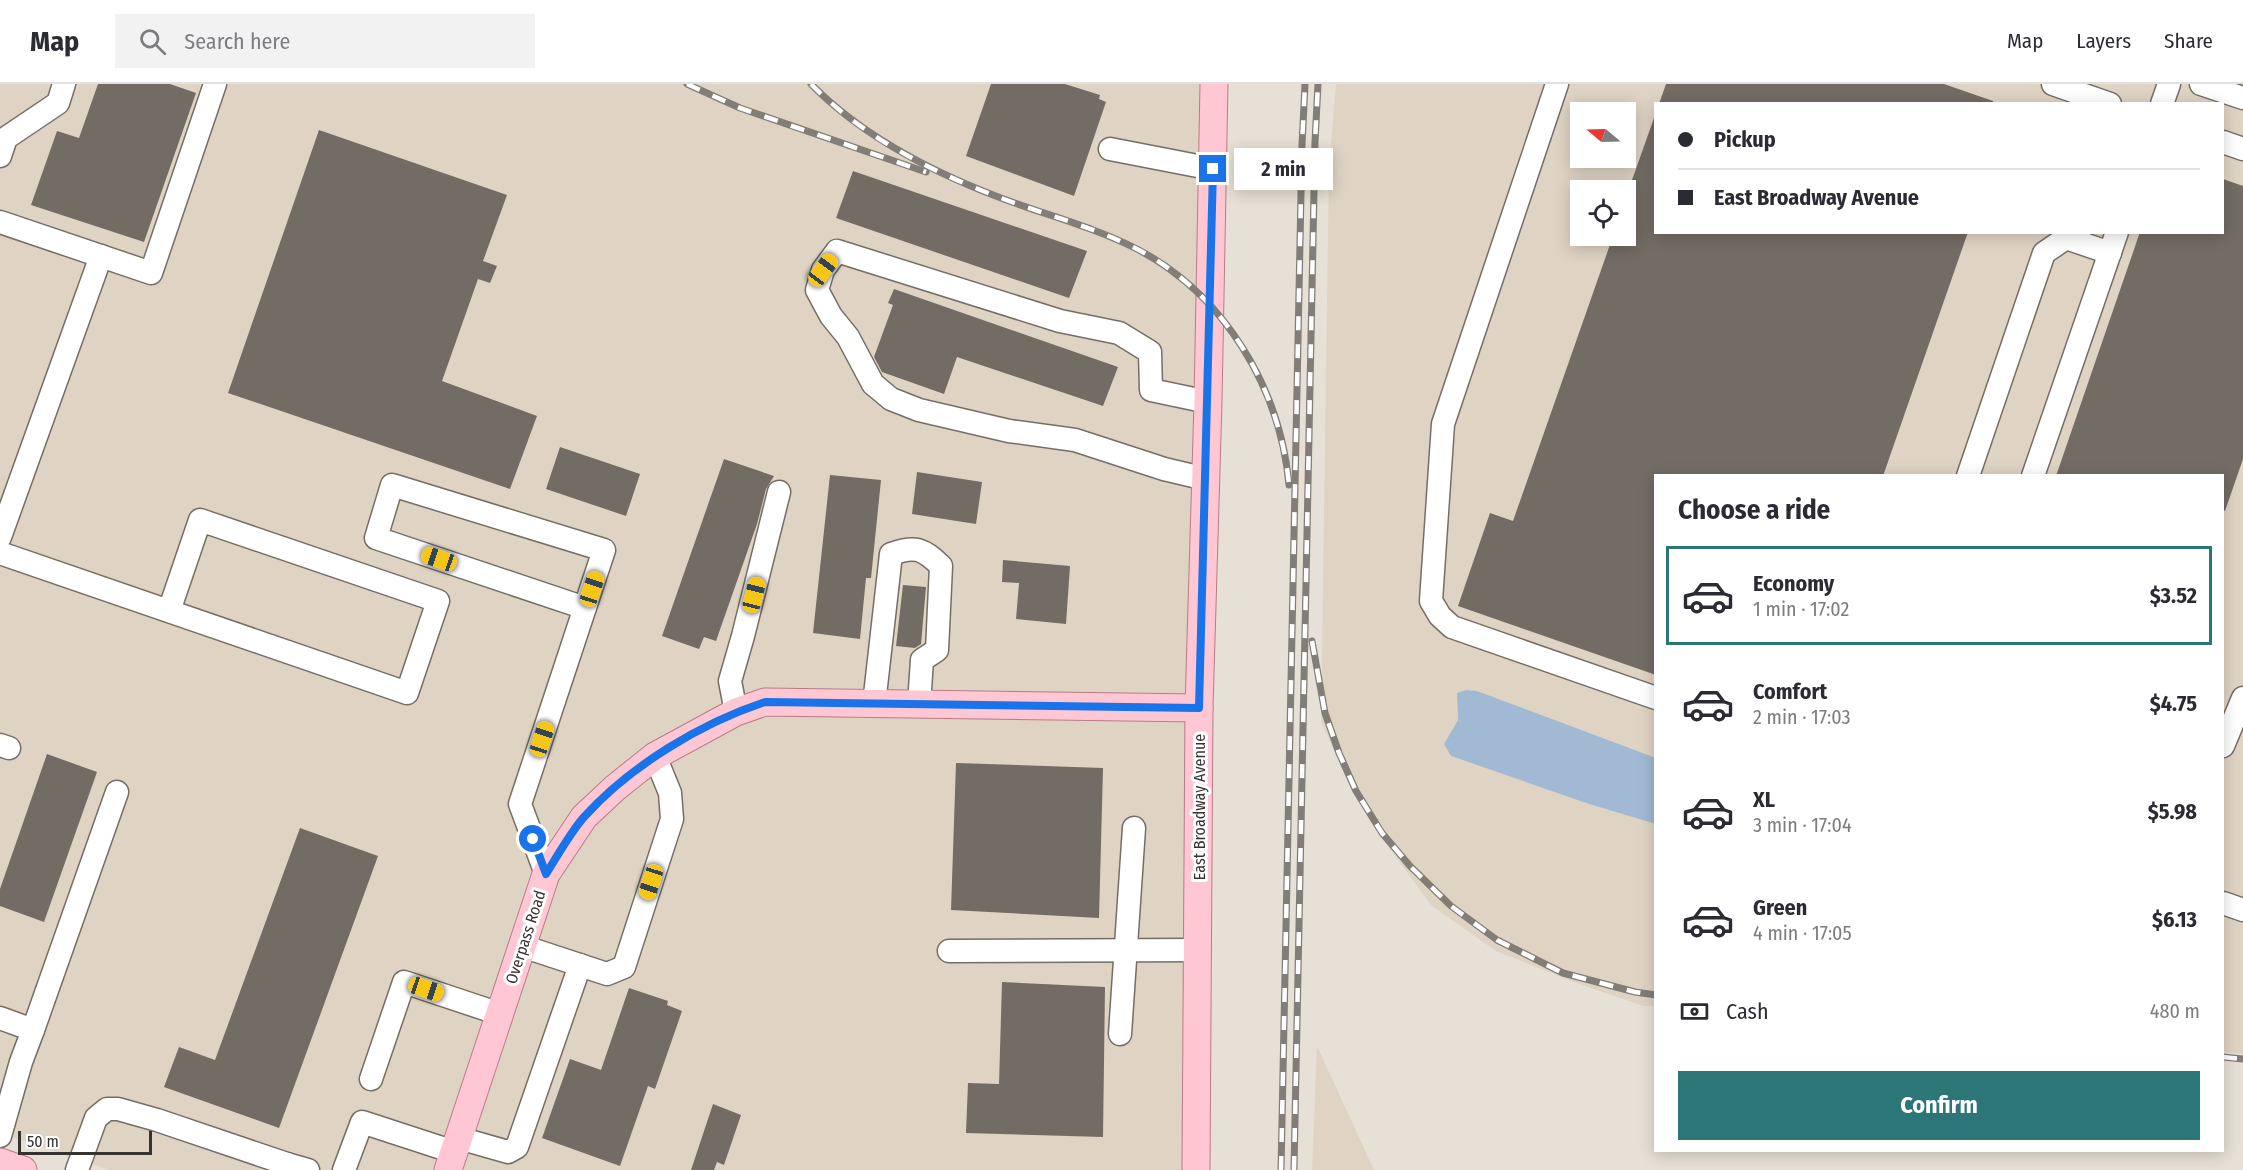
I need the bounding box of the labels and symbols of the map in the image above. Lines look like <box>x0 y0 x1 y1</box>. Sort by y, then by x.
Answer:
north arrow <box>1570 102 1636 168</box>
callout: 2 min <box>1234 148 1333 190</box>
route end <box>1199 155 1226 182</box>
car <box>805 250 841 290</box>
car <box>419 545 459 573</box>
car <box>578 569 606 609</box>
car <box>741 575 767 615</box>
car <box>528 719 556 759</box>
street label: East Broadway Avenue <box>1190 734 1209 880</box>
route start <box>519 825 546 852</box>
car <box>637 862 665 902</box>
street label: Overpass Road <box>501 888 550 986</box>
car <box>406 975 446 1003</box>
scale bar <box>18 1128 152 1156</box>

